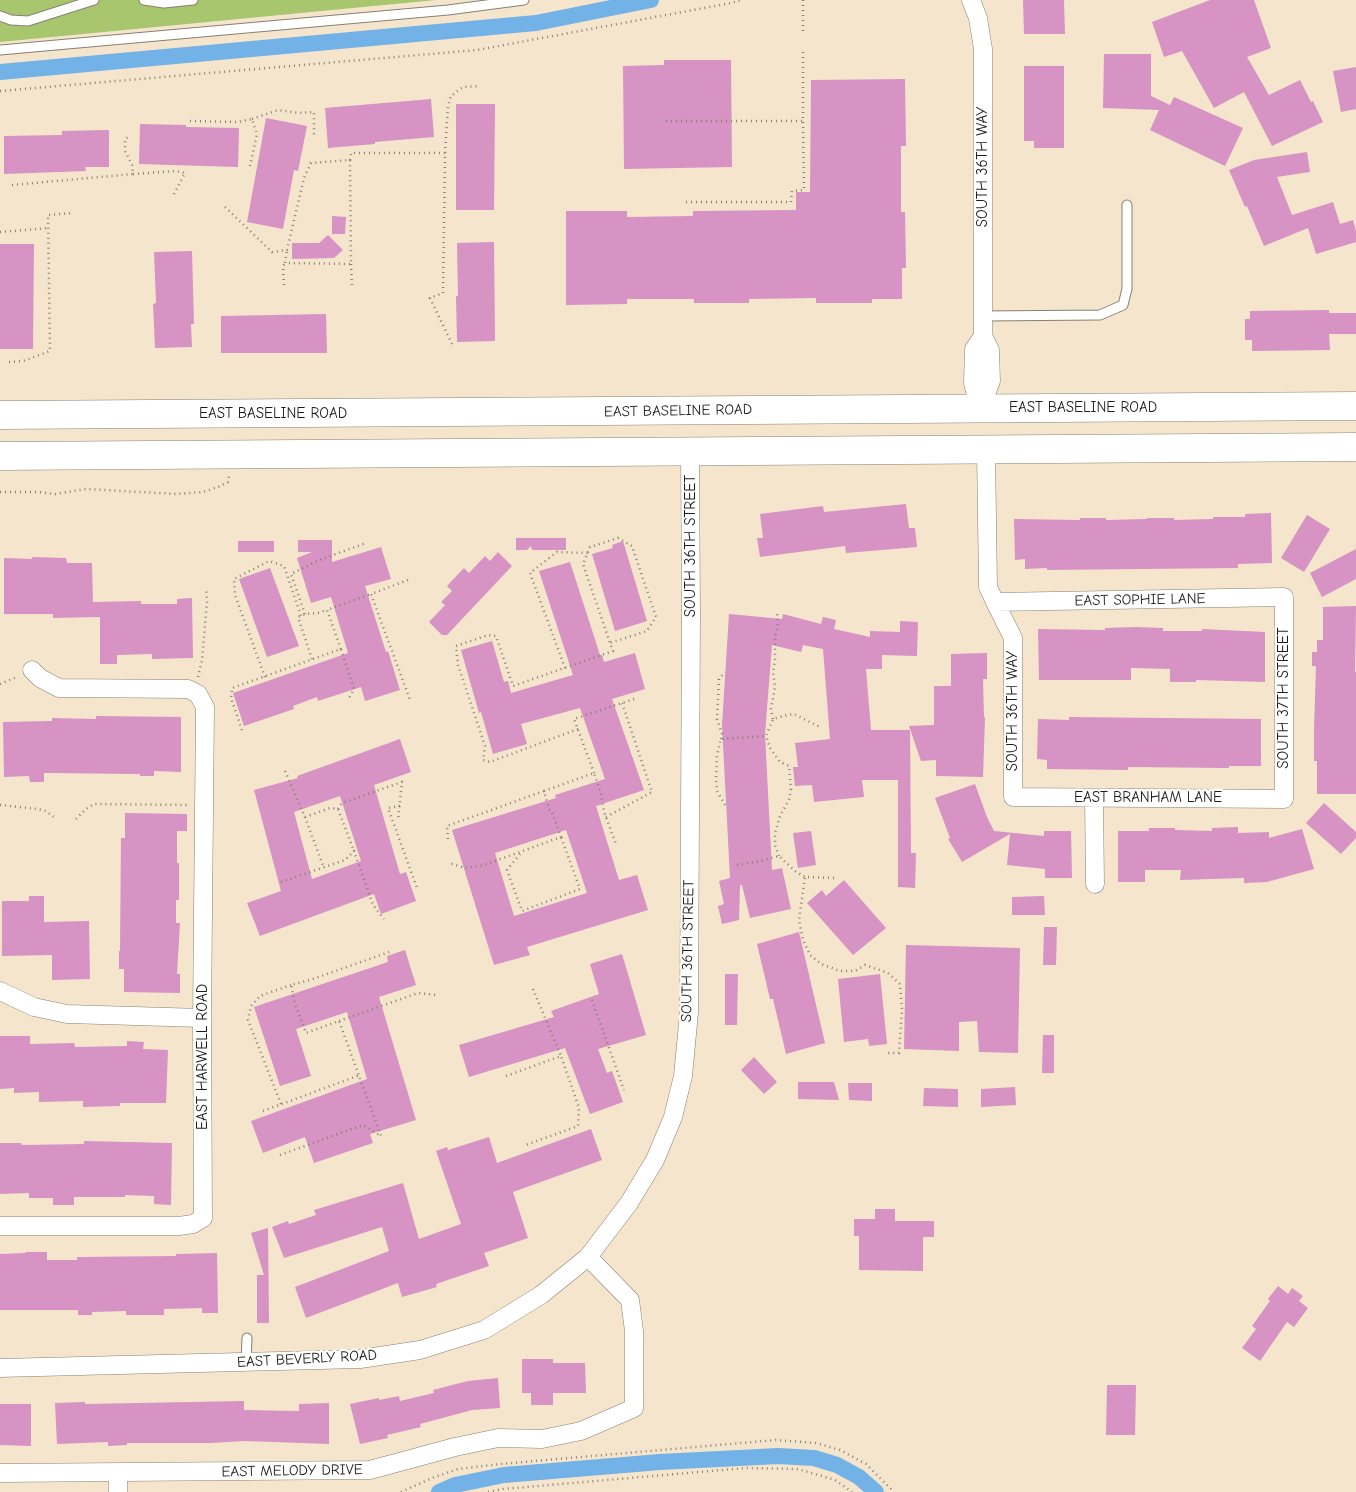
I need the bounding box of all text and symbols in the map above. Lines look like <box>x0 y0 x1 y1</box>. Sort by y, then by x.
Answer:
street label: SOUTH 36TH WAY <box>974 107 992 227</box>
street label: EAST BASELINE ROAD <box>1009 399 1157 417</box>
street label: EAST BASELINE ROAD <box>604 401 752 421</box>
street label: EAST BASELINE ROAD <box>199 405 347 423</box>
street label: SOUTH 36TH STREET <box>682 475 700 617</box>
street label: EAST SOPHIE LANE <box>1074 590 1206 610</box>
street label: SOUTH 37TH STREET <box>1275 627 1293 769</box>
street label: SOUTH 36TH WAY <box>1004 651 1022 771</box>
street label: EAST BRANHAM LANE <box>1074 789 1222 807</box>
street label: SOUTH 36TH STREET <box>678 880 698 1022</box>
street label: EAST HARWELL ROAD <box>194 984 212 1130</box>
street label: EAST BEVERLY ROAD <box>237 1346 377 1372</box>
street label: EAST MELODY DRIVE <box>221 1461 363 1481</box>

